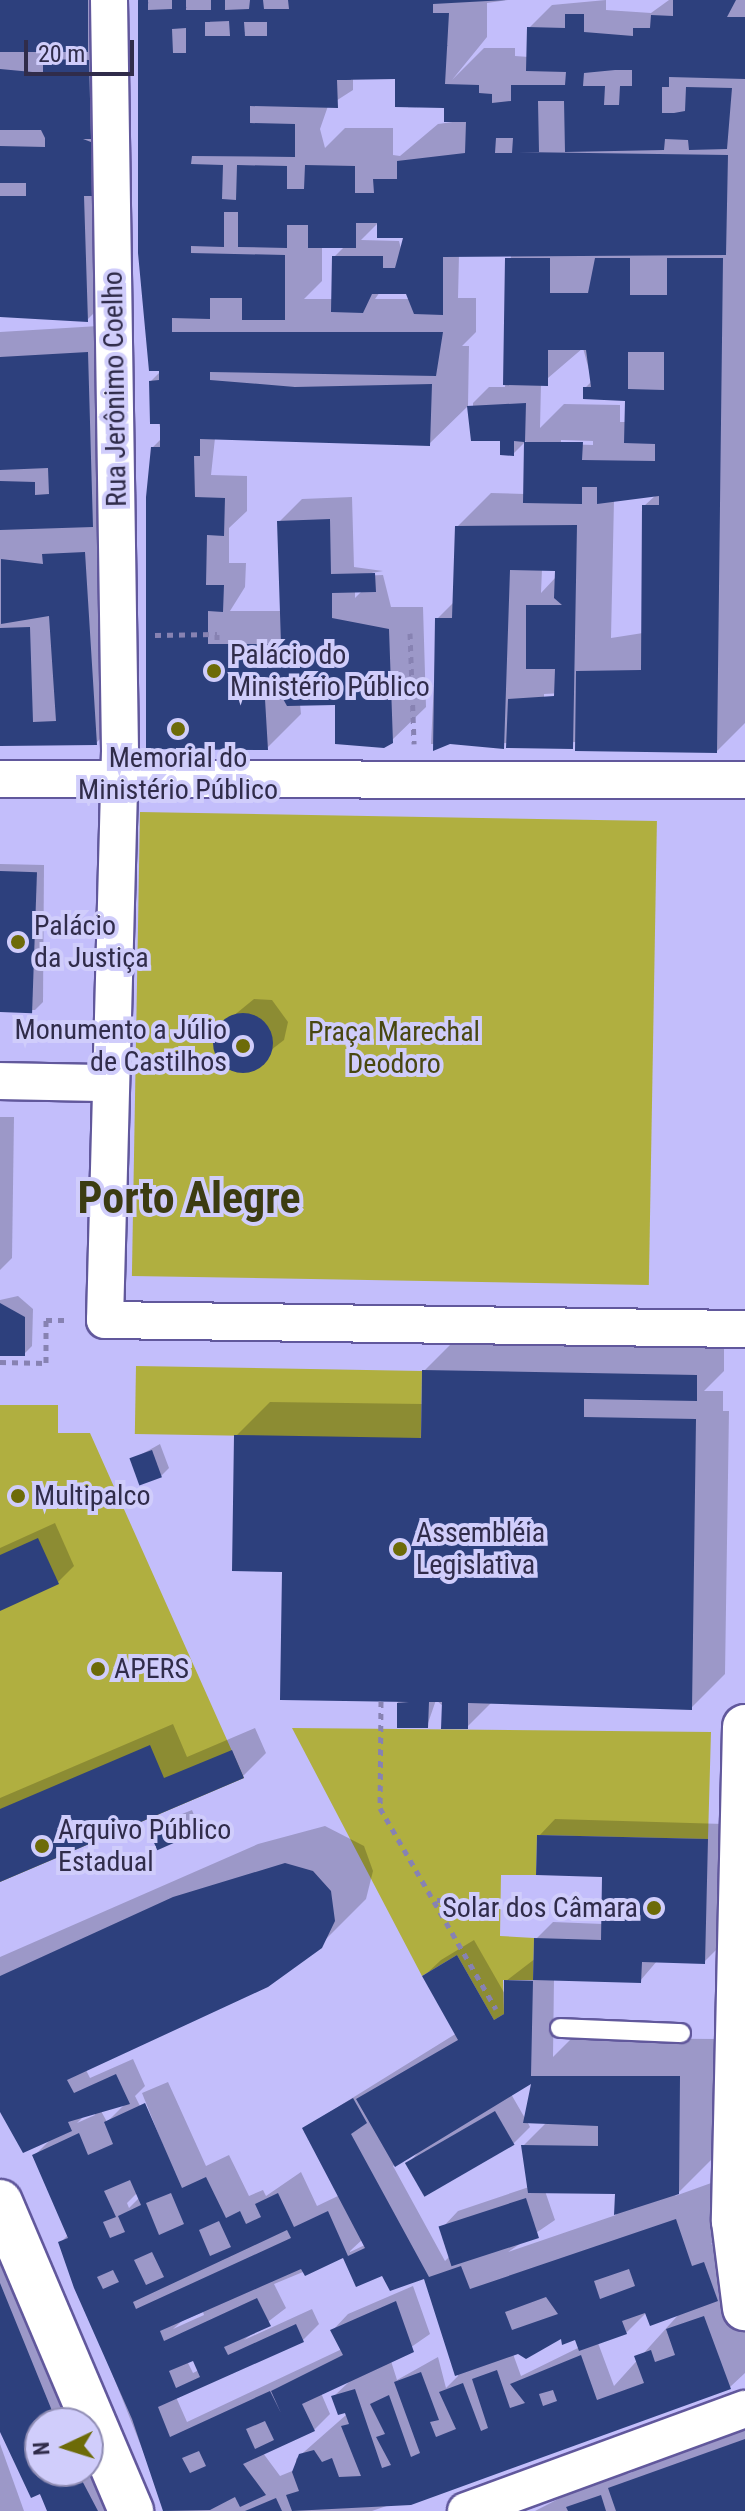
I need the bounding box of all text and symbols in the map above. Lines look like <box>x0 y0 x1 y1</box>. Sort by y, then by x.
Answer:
scale bar <box>28 24 138 74</box>
text: 20 m <box>38 40 85 68</box>
street label: Rua Jerônimo Coelho <box>96 271 134 507</box>
place label: Palácio do Ministério Público <box>230 638 430 704</box>
marker: Palácio do Ministério Público <box>205 662 223 680</box>
marker: Memorial do Ministério Público <box>169 720 187 738</box>
place label: Memorial do Ministério Público <box>78 741 278 807</box>
place label: Palácio da Justiça <box>34 909 149 975</box>
marker: Palácio da Justiça <box>9 933 27 951</box>
place label: Monumento a Júlio de Castilhos <box>15 1013 227 1079</box>
park label: Praça Marechal Deodoro <box>308 1015 480 1081</box>
marker: Monumento a Júlio de Castilhos <box>234 1037 252 1055</box>
district label: Porto Alegre <box>78 1172 300 1224</box>
place label: Multipalco <box>34 1479 150 1513</box>
marker: Multipalco <box>9 1487 27 1505</box>
place label: Assembléia Legislativa <box>416 1516 545 1582</box>
marker: Assembléia Legislativa <box>391 1540 409 1558</box>
place label: APERS <box>114 1652 189 1686</box>
marker: APERS <box>89 1660 107 1678</box>
place label: Arquivo Público Estadual <box>58 1813 231 1879</box>
marker: Arquivo Público Estadual <box>33 1837 51 1855</box>
place label: Solar dos Câmara <box>442 1891 638 1925</box>
marker: Solar dos Câmara <box>645 1899 663 1917</box>
north arrow <box>24 2407 104 2487</box>
text: N <box>29 2441 54 2456</box>

